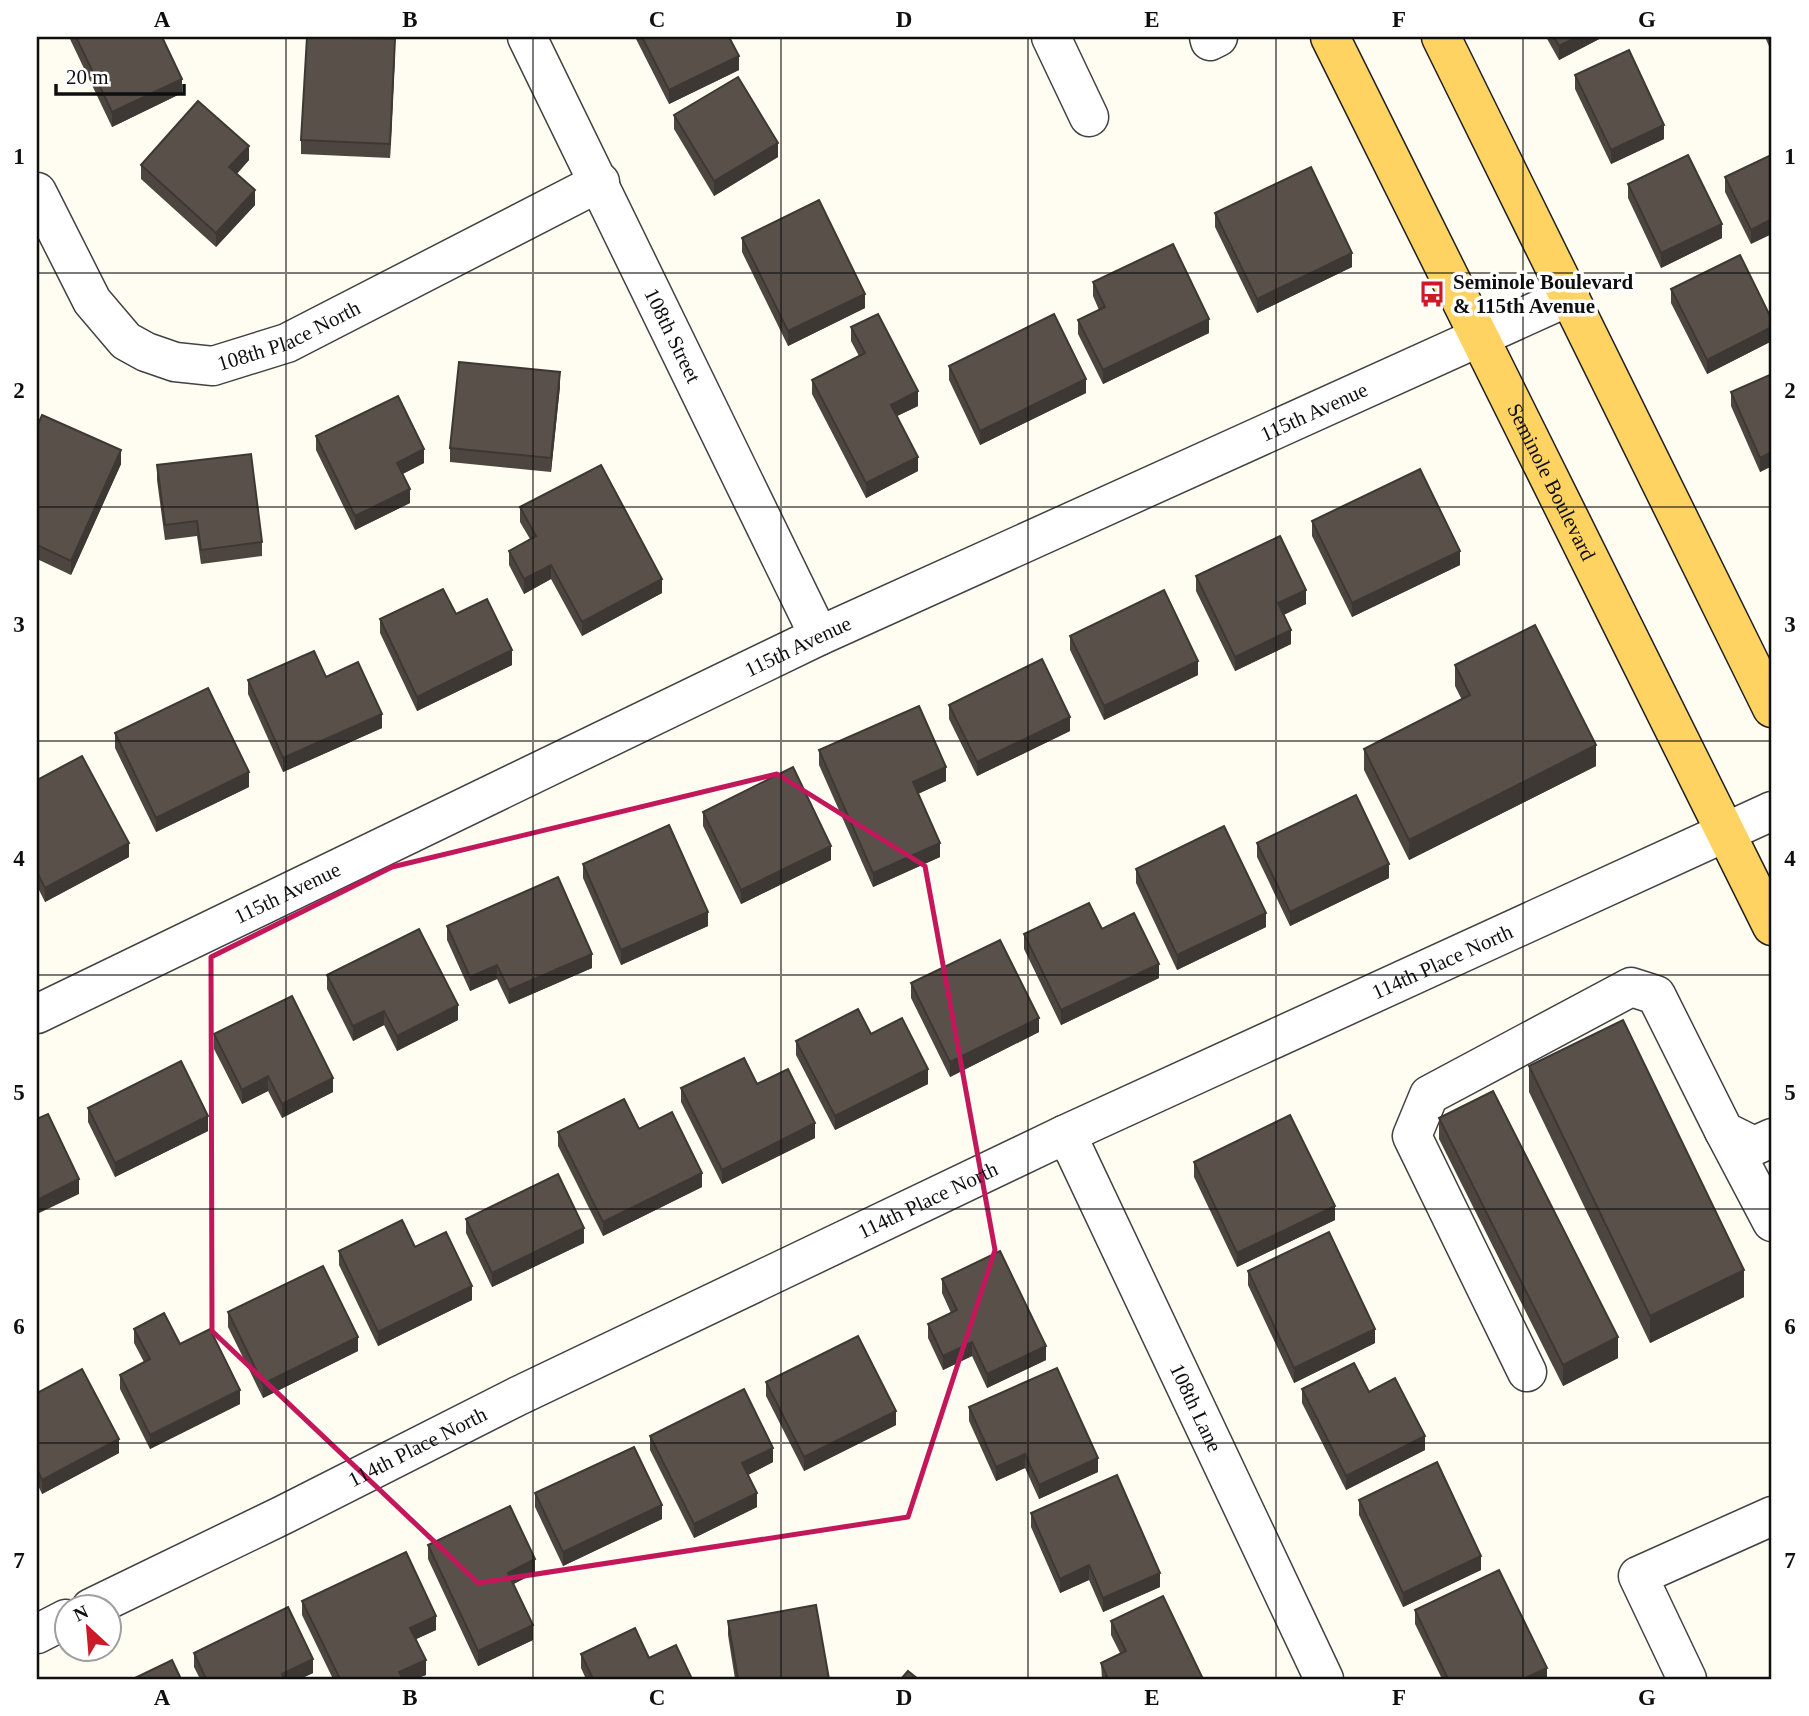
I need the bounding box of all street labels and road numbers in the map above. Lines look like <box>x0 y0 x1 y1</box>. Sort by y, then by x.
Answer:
street label: 108th Street <box>639 284 706 387</box>
street label: 108th Place North <box>214 295 365 376</box>
street label: 115th Avenue <box>1257 377 1371 447</box>
street label: Seminole Boulevard <box>1502 400 1601 565</box>
street label: 115th Avenue <box>741 611 855 682</box>
street label: 115th Avenue <box>230 857 344 929</box>
street label: 114th Place North <box>1368 919 1517 1004</box>
street label: 114th Place North <box>854 1156 1002 1244</box>
street label: 108th Lane <box>1165 1360 1227 1456</box>
street label: 114th Place North <box>344 1402 491 1492</box>

